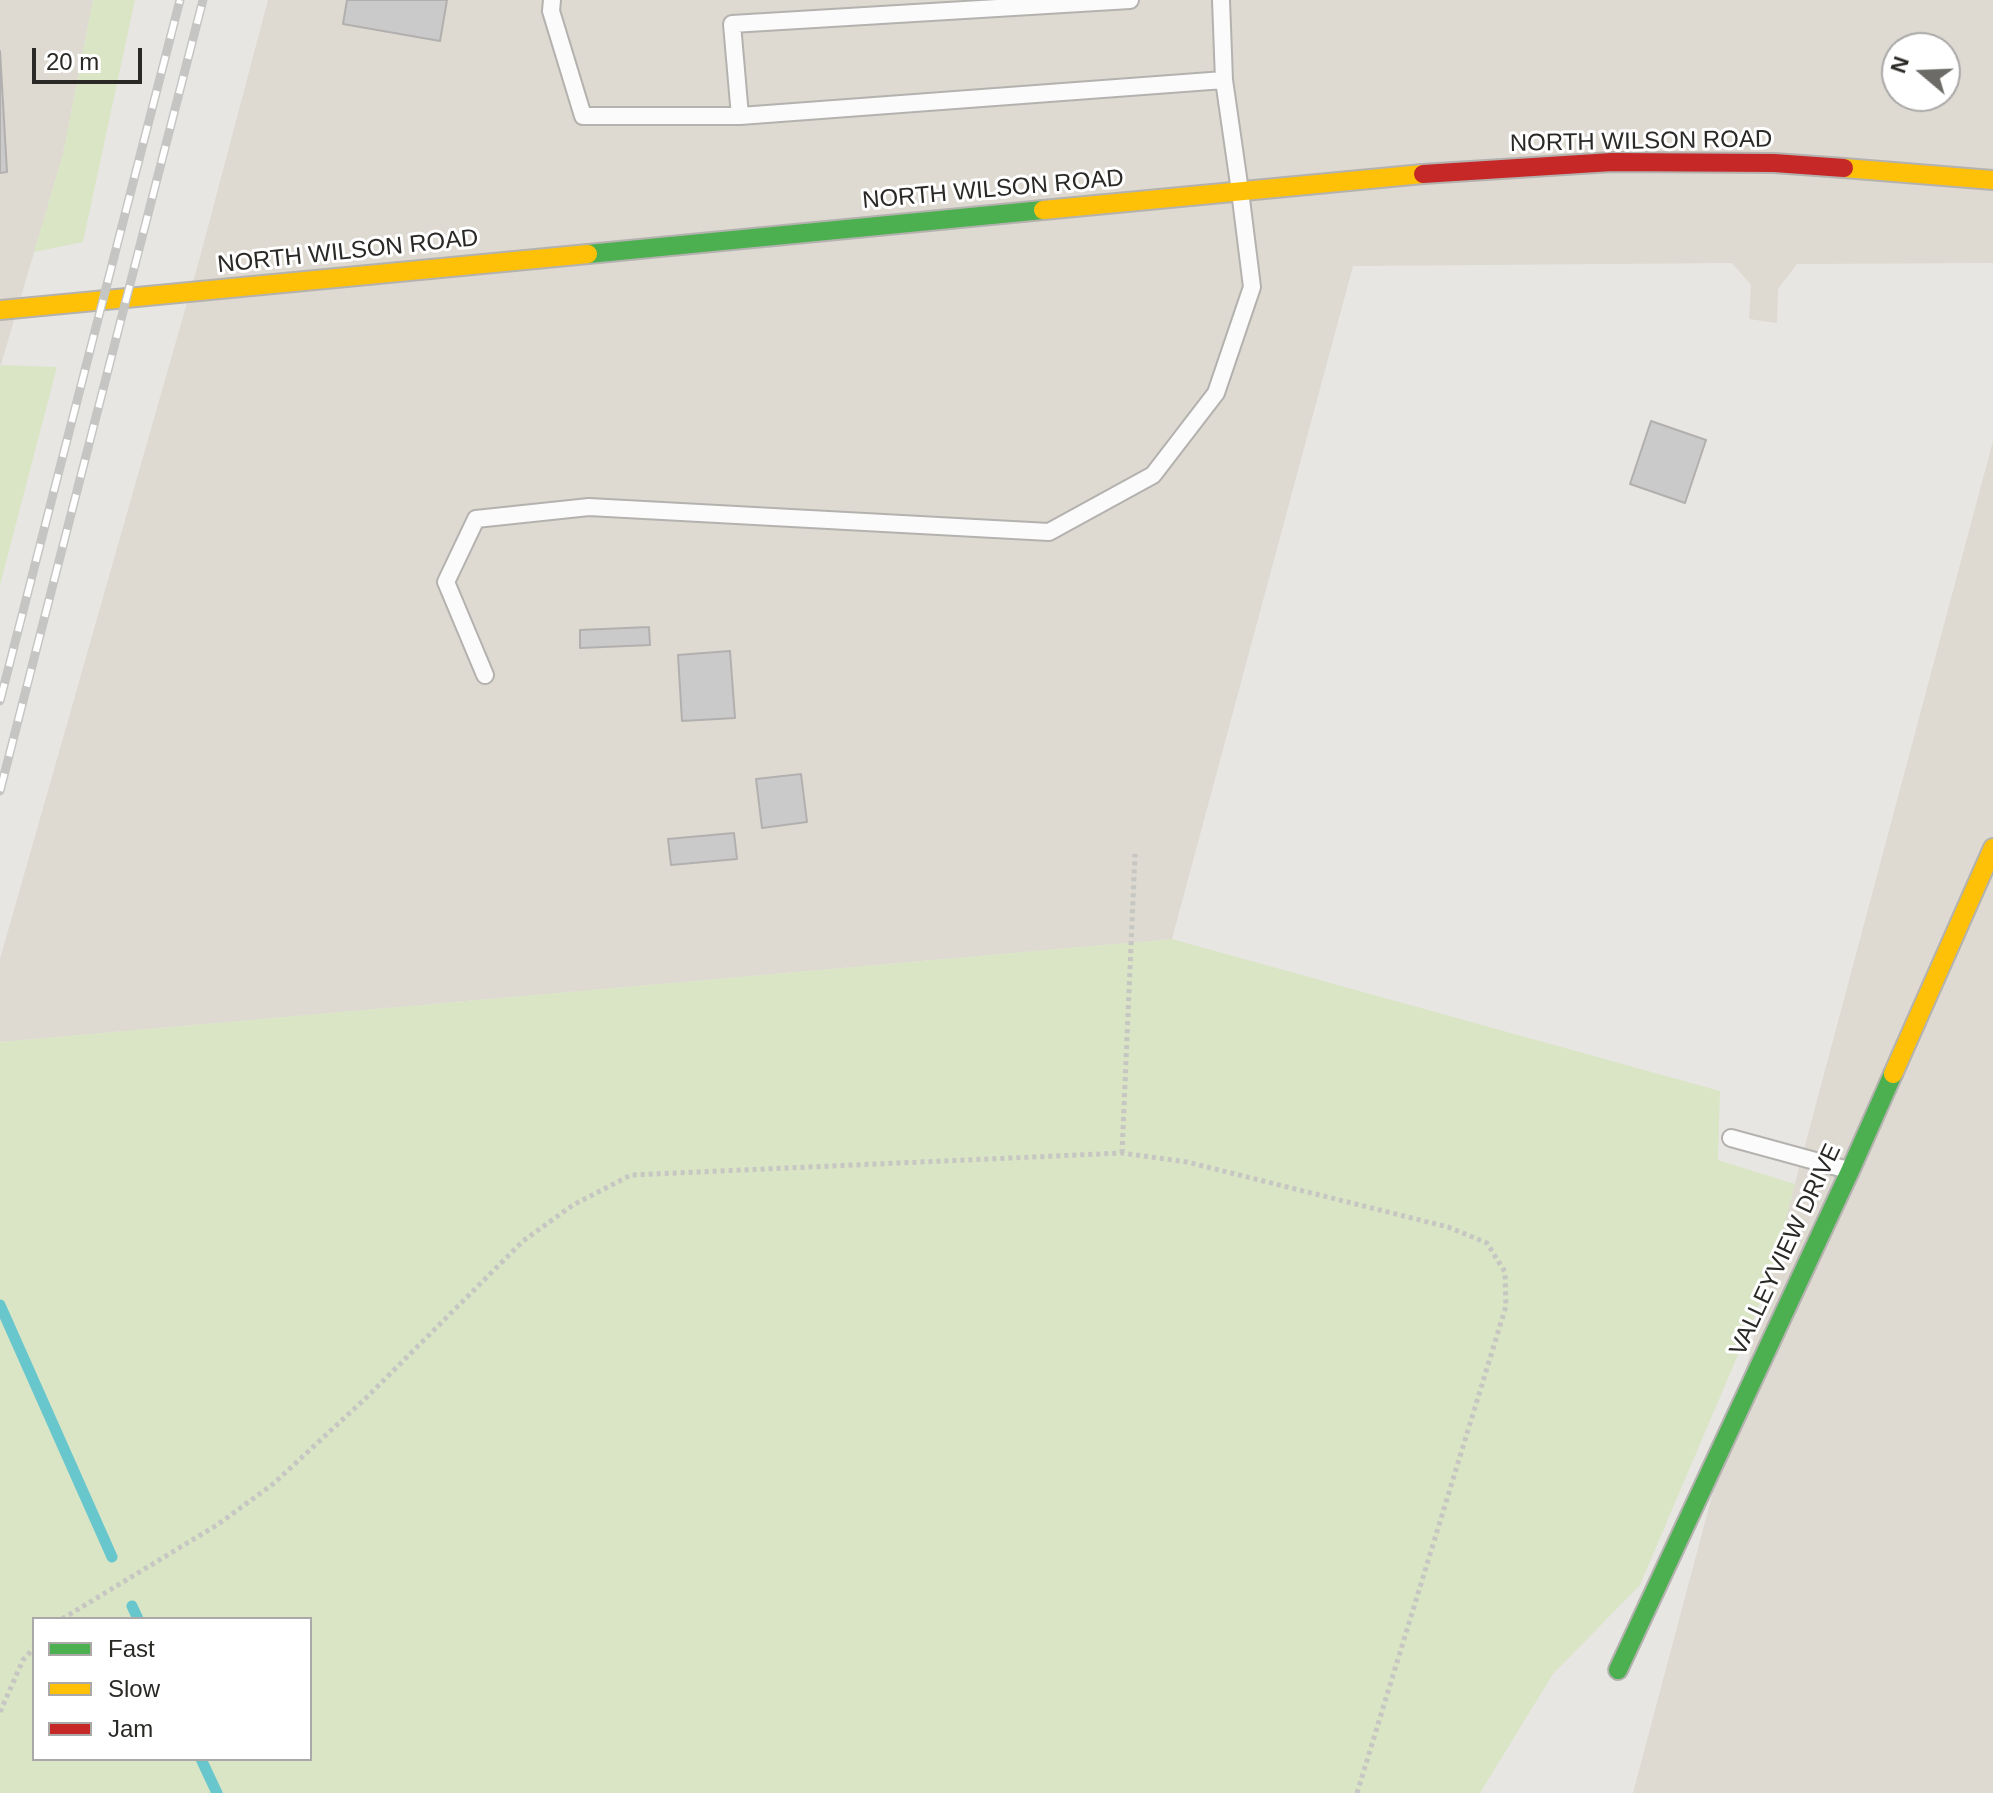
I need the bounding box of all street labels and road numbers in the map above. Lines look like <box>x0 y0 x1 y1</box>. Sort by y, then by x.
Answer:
street label: NORTH WILSON ROAD <box>1510 125 1772 159</box>
street label: NORTH WILSON ROAD <box>861 164 1125 216</box>
street label: NORTH WILSON ROAD <box>216 224 480 280</box>
street label: VALLEYVIEW DRIVE <box>1724 1140 1848 1360</box>

